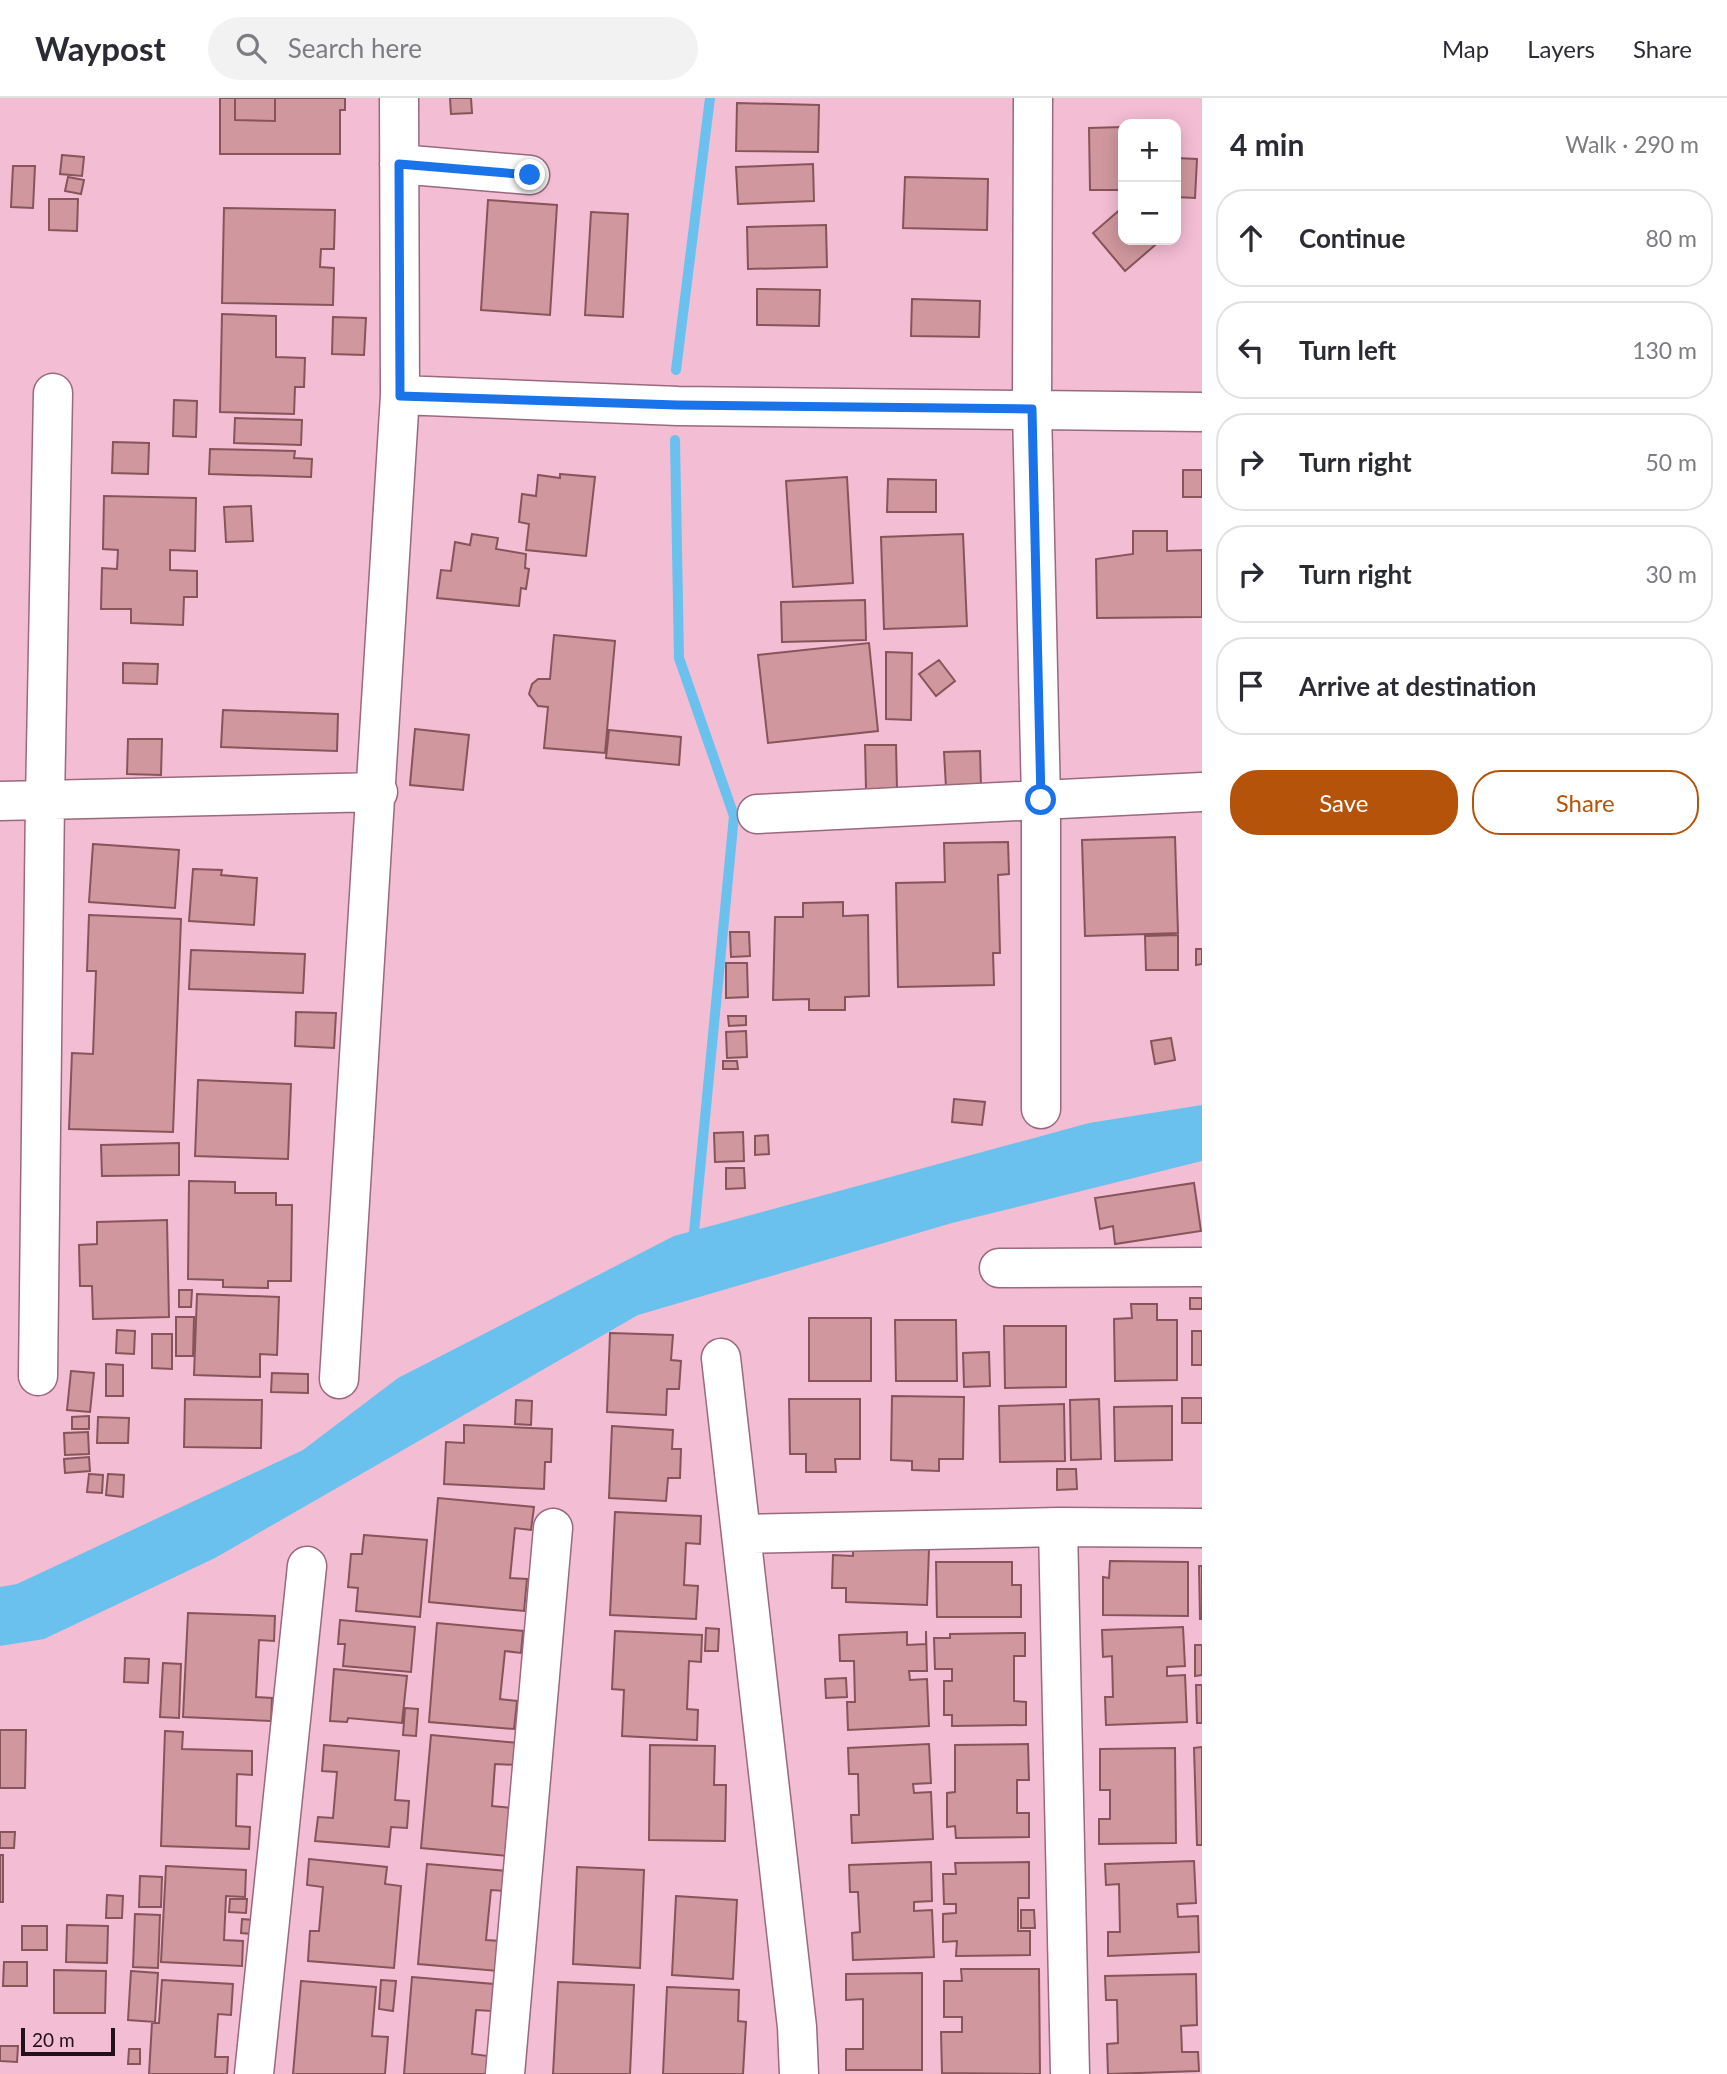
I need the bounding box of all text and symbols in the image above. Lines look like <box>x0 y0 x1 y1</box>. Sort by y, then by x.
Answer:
search box <box>208 17 698 80</box>
text: Waypost <box>35 28 166 68</box>
icon: search <box>232 29 270 67</box>
text: Search here <box>288 32 422 64</box>
text: Map <box>1442 34 1489 63</box>
text: Layers <box>1527 34 1595 63</box>
text: Share <box>1633 34 1692 63</box>
map controls <box>1118 119 1181 245</box>
button: + <box>1118 119 1181 182</box>
text: 4 min <box>1230 126 1304 162</box>
text: Walk · 290 m <box>1565 130 1699 158</box>
route end <box>514 159 545 190</box>
button: − <box>1118 182 1181 245</box>
icon: ahead <box>1232 219 1270 257</box>
text: Continue <box>1299 222 1405 254</box>
text: 80 m <box>1646 224 1697 252</box>
icon: left <box>1232 331 1270 369</box>
text: Turn left <box>1299 334 1396 366</box>
text: 130 m <box>1632 336 1697 364</box>
icon: right <box>1232 443 1270 481</box>
text: Turn right <box>1299 446 1412 478</box>
text: 50 m <box>1646 448 1697 476</box>
icon: right <box>1232 555 1270 593</box>
text: Turn right <box>1299 558 1412 590</box>
text: 30 m <box>1646 560 1697 588</box>
icon: arrive <box>1232 667 1270 705</box>
text: Arrive at destination <box>1299 670 1536 702</box>
button: Save <box>1230 770 1458 835</box>
button: Share <box>1472 770 1699 835</box>
route start <box>1025 784 1056 815</box>
scale bar <box>21 2025 116 2057</box>
text: 20 m <box>32 2028 75 2051</box>

